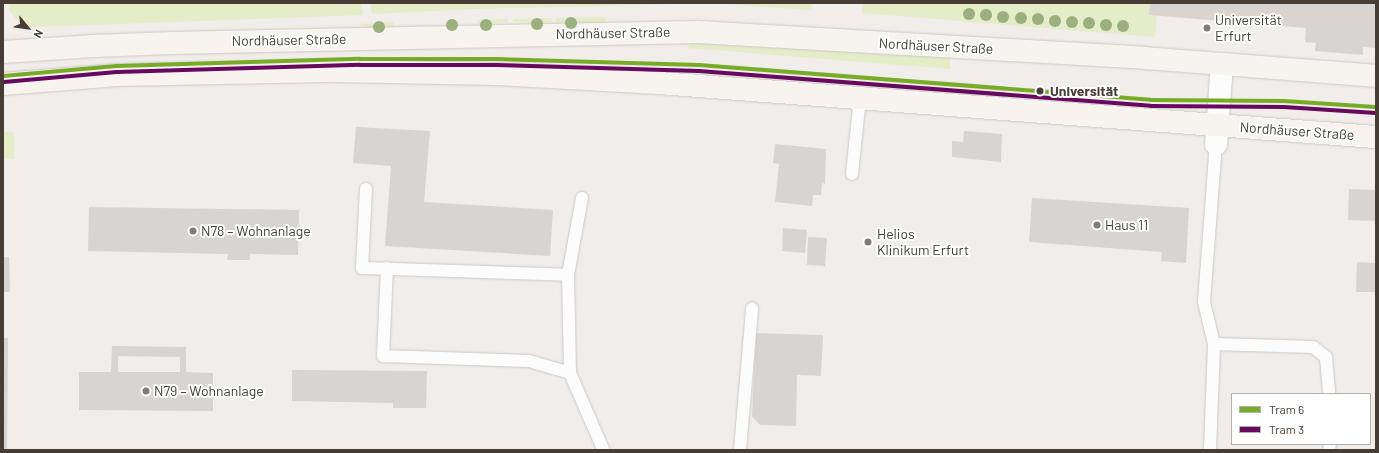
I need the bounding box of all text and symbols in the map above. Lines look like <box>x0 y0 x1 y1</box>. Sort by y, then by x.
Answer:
north arrow <box>8 8 48 48</box>
place label: Universität Erfurt <box>1215 12 1282 44</box>
marker: Universität Erfurt <box>1202 23 1212 33</box>
street label: Nordhäuser Straße <box>555 24 671 42</box>
text: N <box>31 28 46 40</box>
street label: Nordhäuser Straße <box>231 31 347 49</box>
street label: Nordhäuser Straße <box>878 35 994 57</box>
place label: Universität <box>1050 83 1118 99</box>
marker: Universität <box>1033 84 1047 98</box>
street label: Nordhäuser Straße <box>1239 119 1355 143</box>
place label: Haus 11 <box>1105 217 1148 233</box>
marker: Haus 11 <box>1092 220 1102 230</box>
place label: N78 – Wohnanlage <box>201 223 311 239</box>
marker: N78 – Wohnanlage <box>188 226 198 236</box>
place label: Helios Klinikum Erfurt <box>877 226 969 258</box>
marker: Helios Klinikum Erfurt <box>862 236 874 248</box>
place label: N79 – Wohnanlage <box>154 383 264 399</box>
marker: N79 – Wohnanlage <box>141 386 151 396</box>
legend <box>1231 393 1371 445</box>
text: Tram 6 <box>1269 402 1304 416</box>
text: Tram 3 <box>1269 422 1304 436</box>

